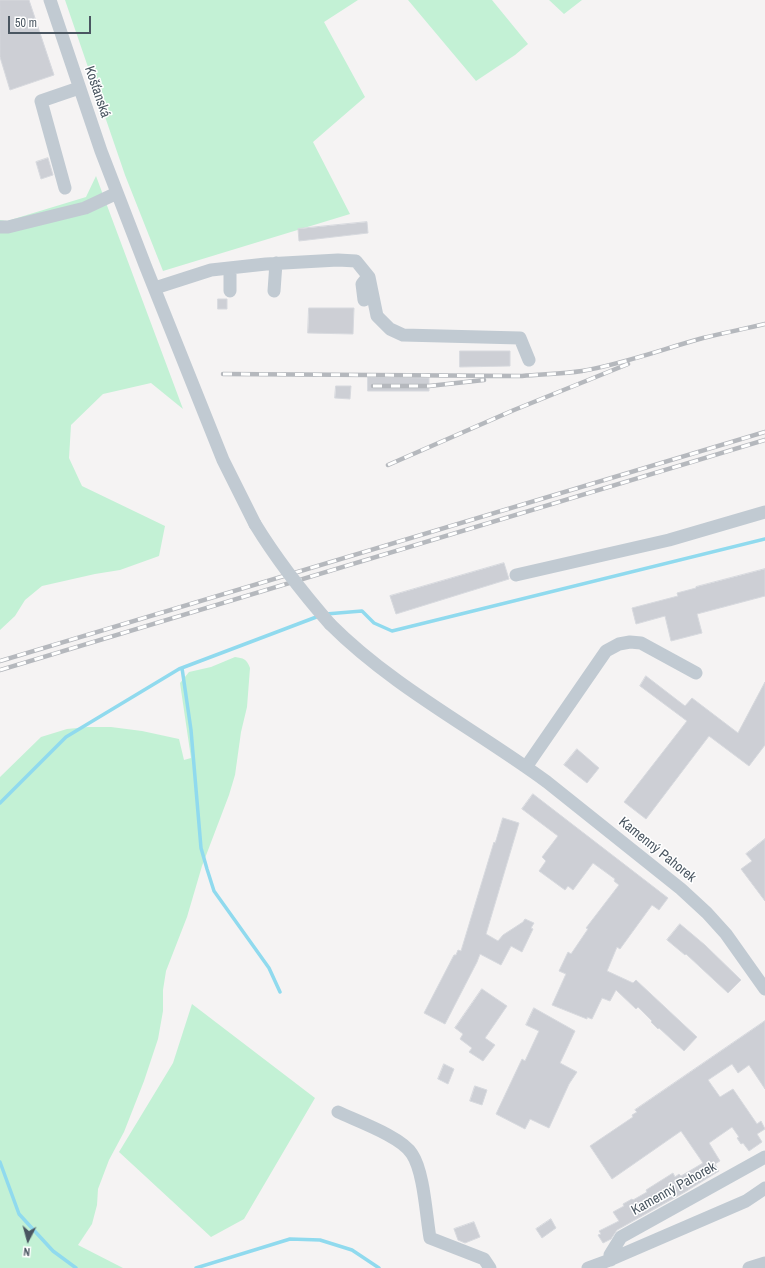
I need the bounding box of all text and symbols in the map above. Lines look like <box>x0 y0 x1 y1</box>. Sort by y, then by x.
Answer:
scale bar <box>10 8 93 34</box>
text: 50 m <box>15 15 37 31</box>
street label: Košťanská <box>80 64 114 120</box>
street label: Kamenný Pahorek <box>615 814 699 886</box>
street label: Kamenný Pahorek <box>629 1159 719 1219</box>
north arrow <box>8 1220 48 1260</box>
text: N <box>23 1245 31 1259</box>

